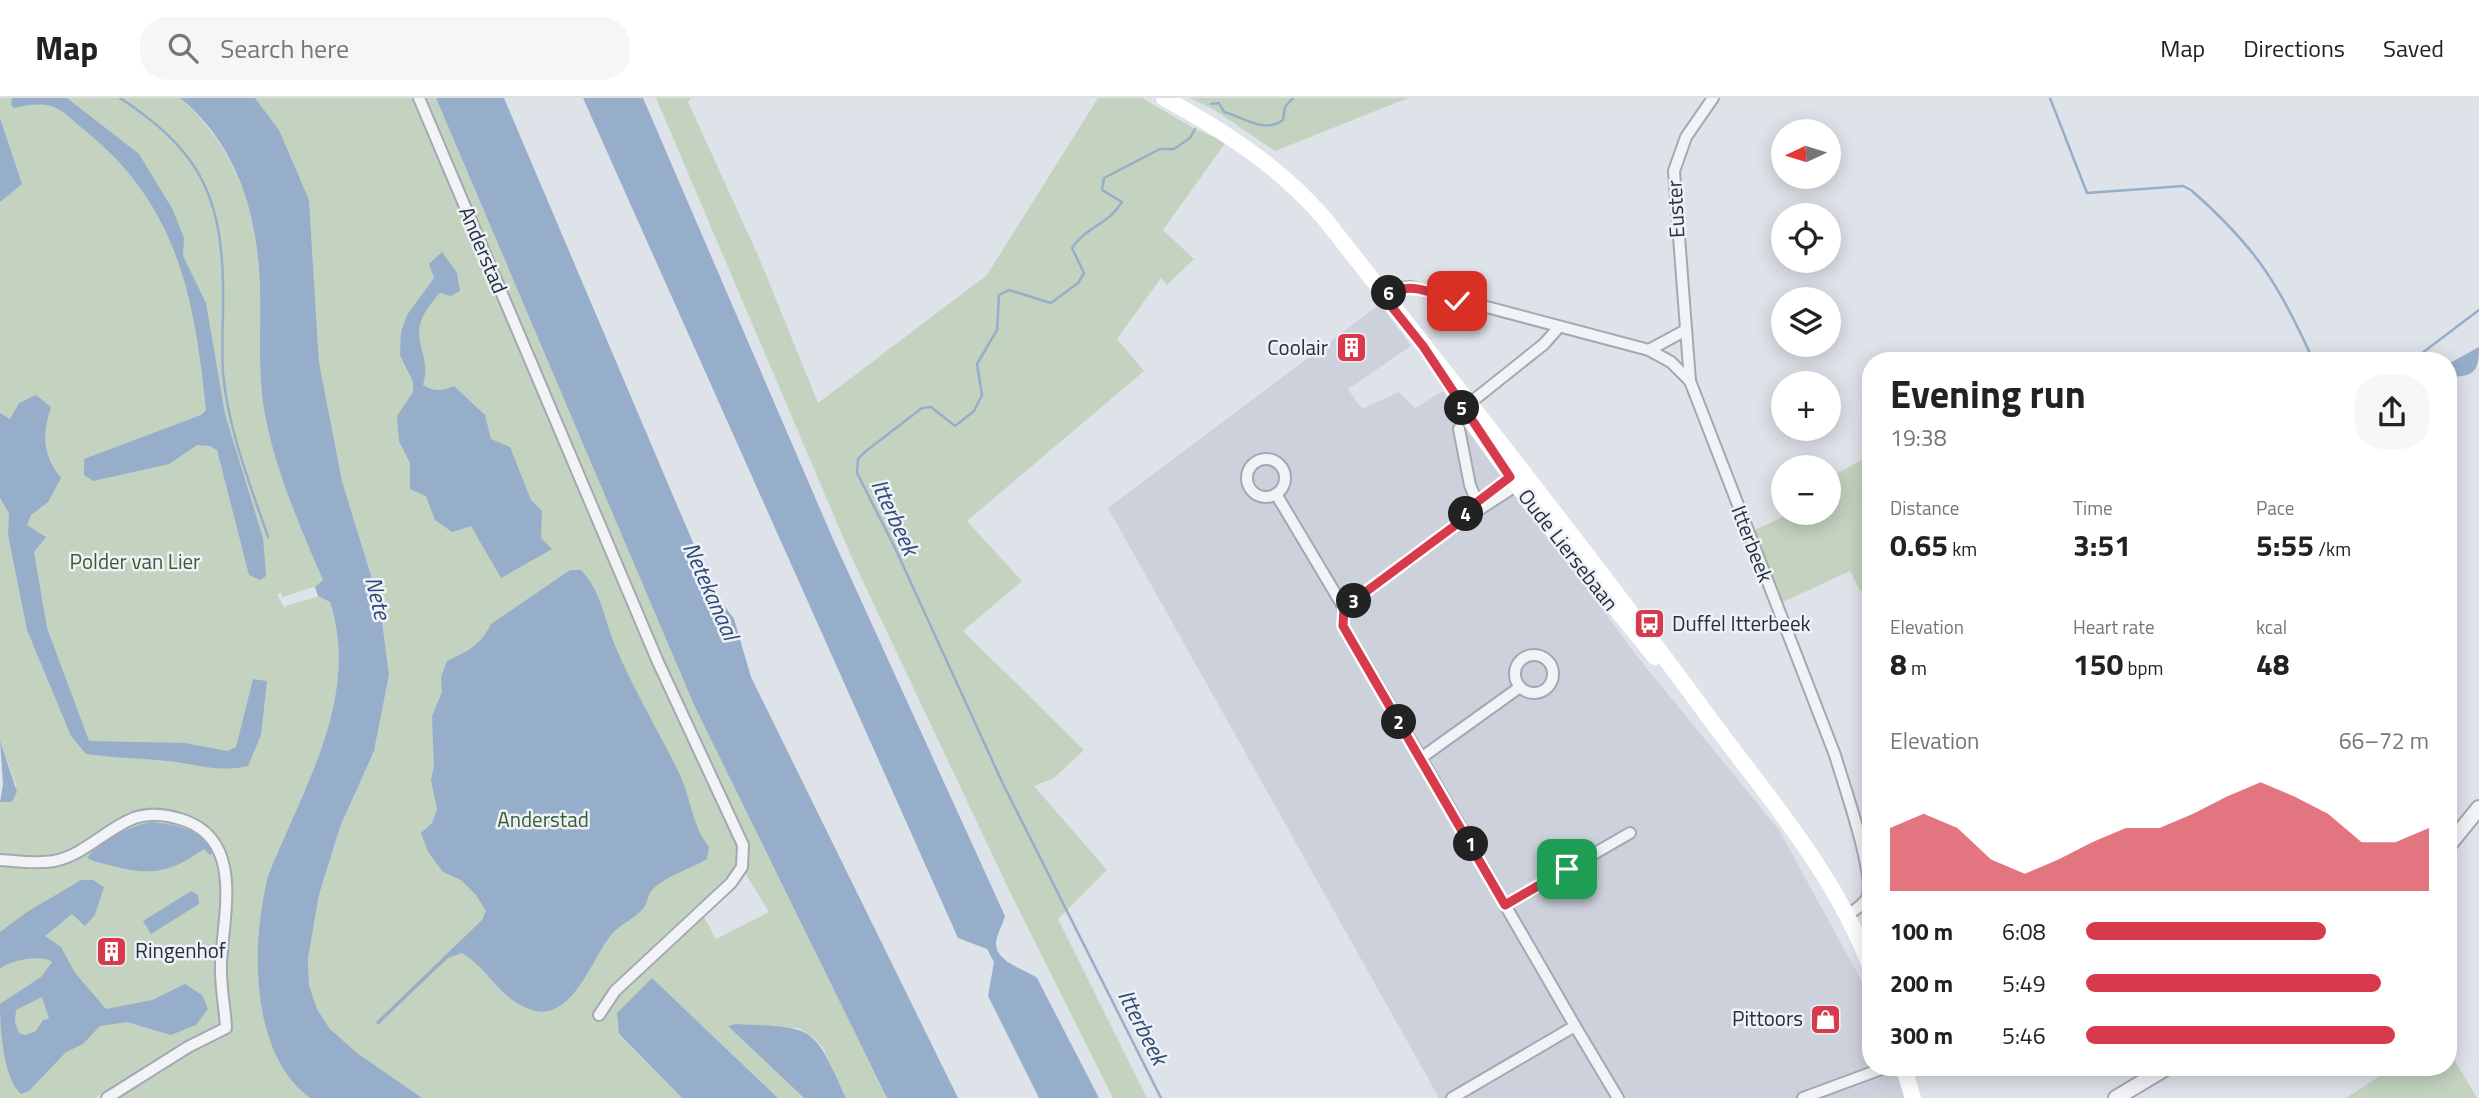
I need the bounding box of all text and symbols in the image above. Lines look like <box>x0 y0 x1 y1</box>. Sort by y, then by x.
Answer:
search box <box>140 17 630 80</box>
text: Map <box>35 23 98 73</box>
icon: search <box>164 29 202 67</box>
text: Search here <box>220 29 349 68</box>
text: Map <box>2160 30 2205 66</box>
text: Directions <box>2243 30 2345 66</box>
text: Saved <box>2383 30 2444 66</box>
north arrow <box>1771 119 1841 189</box>
map controls <box>1771 119 1841 525</box>
street label: Euster <box>1658 179 1692 239</box>
street label: Anderstad <box>451 201 517 298</box>
button: locate <box>1771 203 1841 273</box>
pin <box>1427 271 1487 331</box>
pin: 6 <box>1372 276 1406 310</box>
text: 6 <box>1383 278 1394 307</box>
icon: check <box>1438 282 1476 320</box>
button: layers <box>1771 287 1841 357</box>
place label: Coolair <box>1267 331 1328 363</box>
building icon: Coolair <box>1334 331 1368 365</box>
text: Evening run <box>1890 365 2086 423</box>
button: + <box>1771 371 1841 441</box>
button: share <box>2355 375 2429 449</box>
pin: 5 <box>1444 390 1480 426</box>
text: 5 <box>1456 393 1467 422</box>
text: 19:38 <box>1890 420 1947 455</box>
button: − <box>1771 455 1841 525</box>
water label: Itterbeek <box>863 473 930 563</box>
street label: Oude Liersebaan <box>1511 481 1627 617</box>
text: Distance <box>1890 493 1959 522</box>
text: Time <box>2073 493 2113 522</box>
text: Pace <box>2256 493 2294 522</box>
pin: 4 <box>1448 496 1484 532</box>
text: 4 <box>1460 499 1471 528</box>
street label: Itterbeek <box>1724 501 1782 587</box>
text: 0.65 <box>1890 522 1948 568</box>
text: 3:51 <box>2073 522 2131 568</box>
text: 5:55 <box>2256 522 2314 568</box>
text: km <box>1948 534 1977 563</box>
text: /km <box>2314 534 2351 563</box>
water label: Netekanaal <box>674 536 750 648</box>
park label: Polder van Lier <box>70 545 200 577</box>
water label: Nete <box>356 573 401 624</box>
pin: 3 <box>1336 584 1372 618</box>
text: 3 <box>1348 586 1359 615</box>
bus stop icon: Duffel Itterbeek <box>1632 607 1666 641</box>
place label: Duffel Itterbeek <box>1672 607 1811 639</box>
text: Elevation <box>1890 612 1964 641</box>
text: Heart rate <box>2073 612 2155 641</box>
text: kcal <box>2256 612 2287 641</box>
text: 8 <box>1890 641 1907 687</box>
text: 150 <box>2073 641 2123 687</box>
text: 48 <box>2256 641 2290 687</box>
text: m <box>1907 653 1927 682</box>
text: bpm <box>2123 653 2163 682</box>
pin: 2 <box>1382 704 1416 740</box>
text: 2 <box>1393 707 1404 736</box>
text: Elevation <box>1890 723 1979 758</box>
text: 66–72 m <box>2339 723 2429 758</box>
park label: Anderstad <box>497 803 589 835</box>
pin: 1 <box>1454 826 1488 862</box>
text: 1 <box>1465 829 1476 858</box>
pin <box>1537 839 1597 899</box>
icon: arrive <box>1548 850 1586 888</box>
text: 100 m <box>1890 914 1953 949</box>
text: 6:08 <box>2002 914 2046 949</box>
building icon: Ringenhof <box>95 934 129 968</box>
place label: Ringenhof <box>135 934 226 966</box>
text: 200 m <box>1890 966 1953 1001</box>
text: 5:49 <box>2002 966 2046 1001</box>
water label: Itterbeek <box>1110 983 1179 1073</box>
place label: Pittoors <box>1732 1002 1803 1034</box>
shop icon: Pittoors <box>1809 1002 1843 1036</box>
text: 300 m <box>1890 1018 1953 1053</box>
text: 5:46 <box>2002 1018 2046 1053</box>

